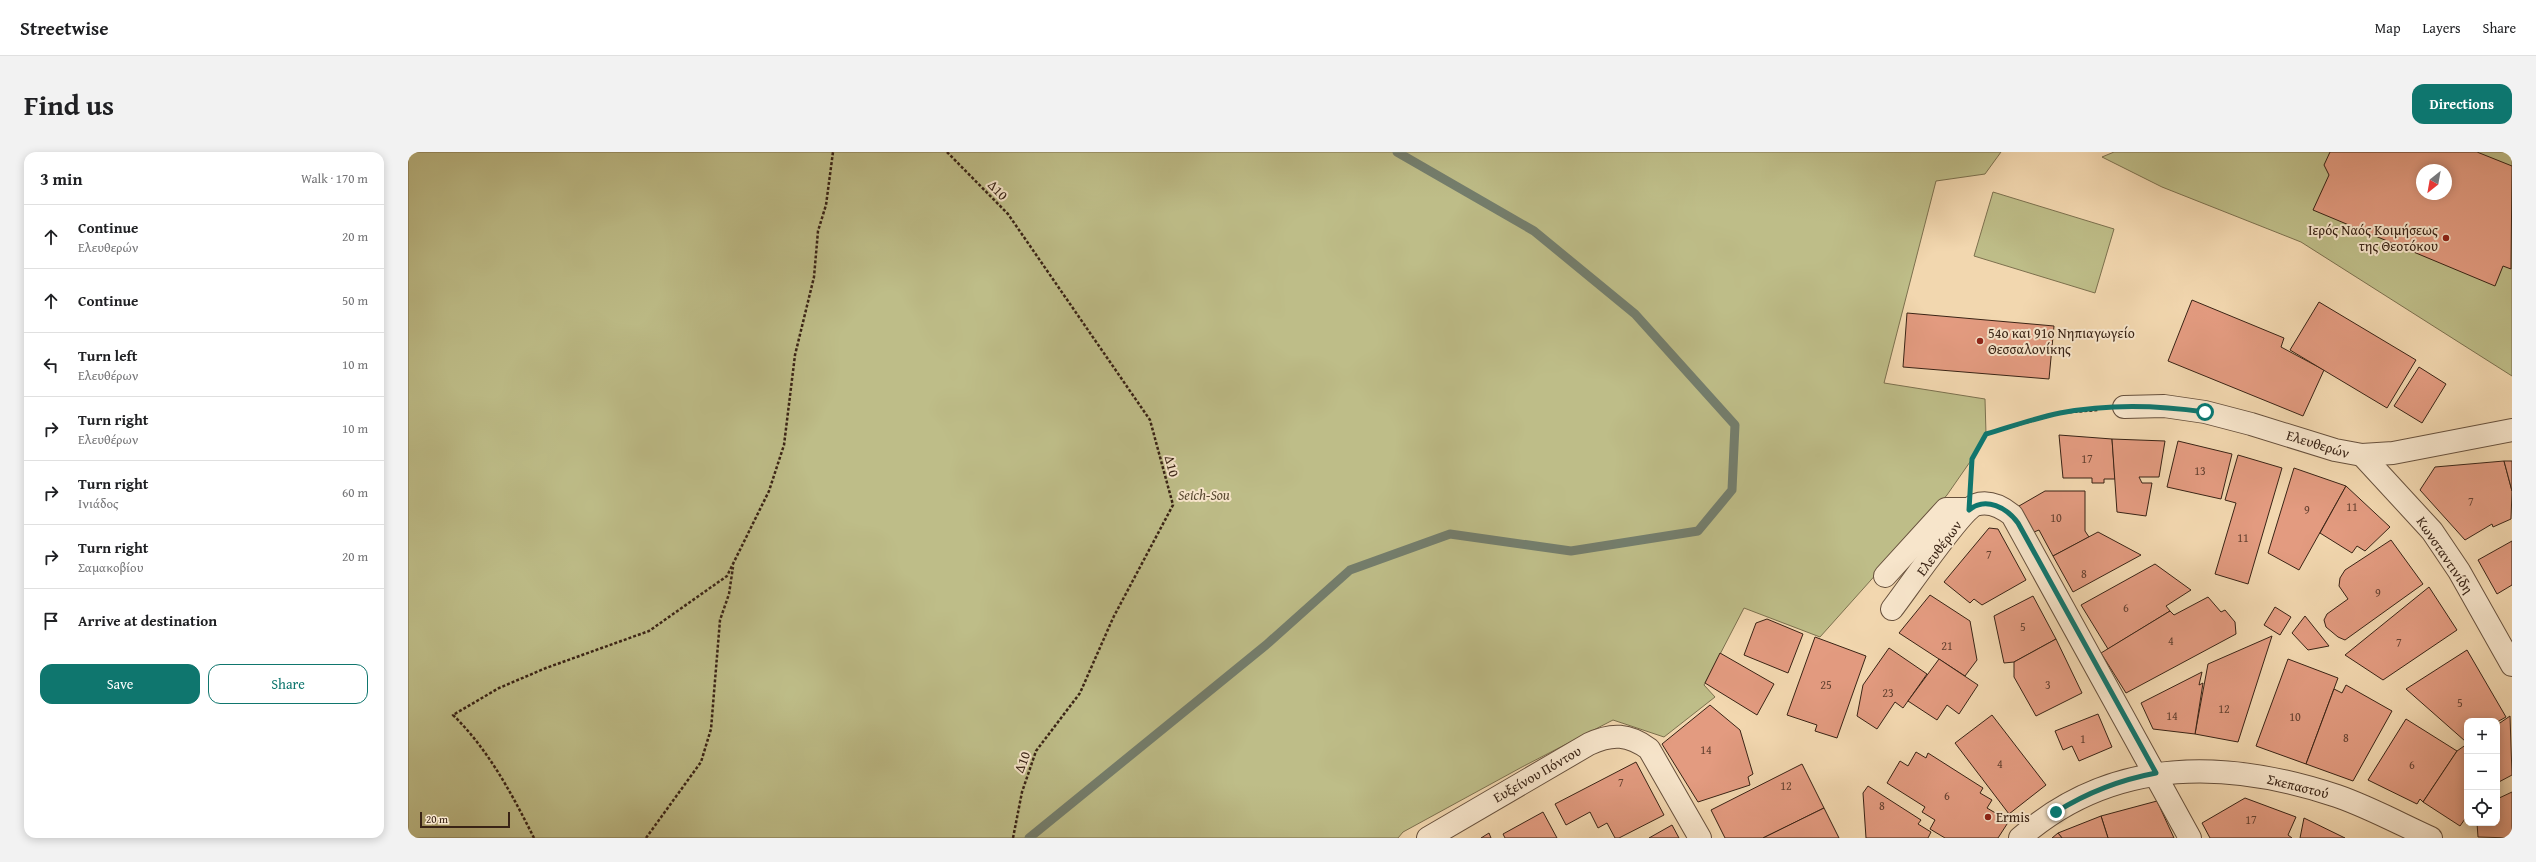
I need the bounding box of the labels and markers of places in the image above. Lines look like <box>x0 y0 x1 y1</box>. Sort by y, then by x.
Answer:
place label: Ιερός Ναός Κοιμήσεως της Θεοτόκου <box>2308 220 2438 256</box>
marker: Ιερός Ναός Κοιμήσεως της Θεοτόκου <box>2441 233 2451 243</box>
place label: 54ο και 91ο Νηπιαγωγείο Θεσσαλονίκης <box>1988 323 2135 359</box>
marker: 54ο και 91ο Νηπιαγωγείο Θεσσαλονίκης <box>1975 336 1985 346</box>
place label: Ermis <box>1996 807 2030 827</box>
marker: Ermis <box>1983 812 1993 822</box>

